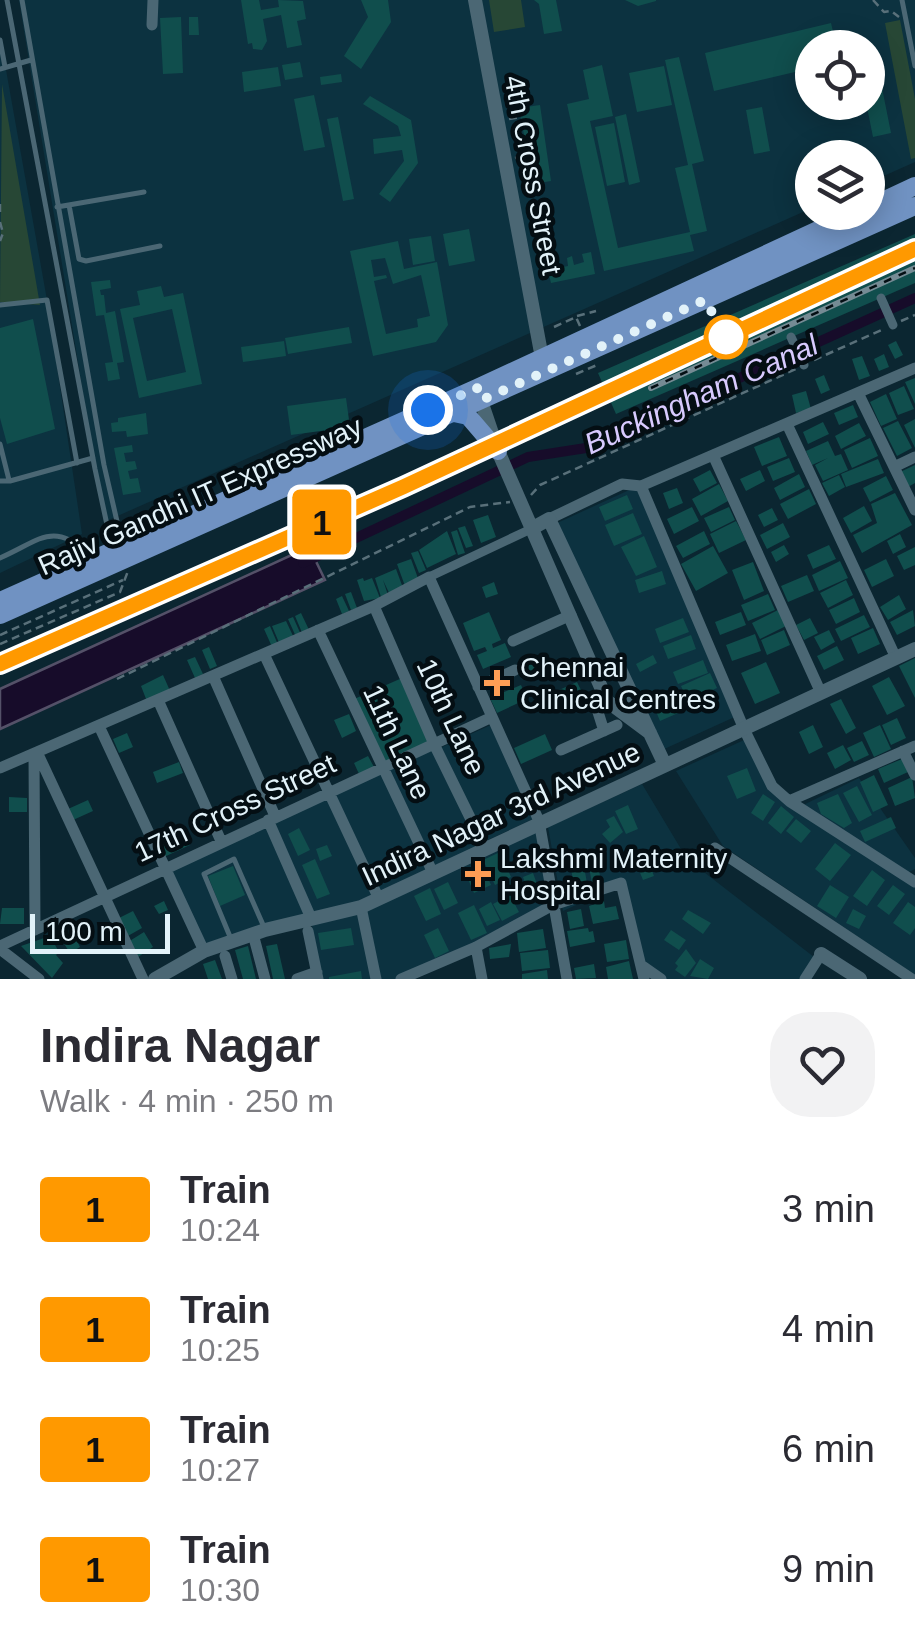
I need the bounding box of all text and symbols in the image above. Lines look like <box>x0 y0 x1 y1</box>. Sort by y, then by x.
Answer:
map controls <box>795 30 885 230</box>
button: locate <box>795 30 885 120</box>
street label: 4th Cross Street <box>498 73 568 277</box>
button: layers <box>795 140 885 230</box>
unlabelled marker <box>705 316 747 358</box>
water label: Buckingham Canal <box>579 327 824 460</box>
your location <box>403 385 453 435</box>
street label: Rajiv Gandhi IT Expressway <box>33 410 367 582</box>
line badge: 1 <box>290 490 354 554</box>
text: 1 <box>312 503 332 542</box>
place label: Chennai Clinical Centres <box>520 652 716 715</box>
street label: 10th Lane <box>411 654 491 780</box>
marker: Chennai Clinical Centres <box>484 670 510 696</box>
street label: 11th Lane <box>357 680 437 804</box>
street label: Indira Nagar 3rd Avenue <box>357 736 645 892</box>
street label: 17th Cross Street <box>130 748 340 868</box>
place label: Lakshmi Maternity Hospital <box>500 843 727 906</box>
marker: Lakshmi Maternity Hospital <box>465 861 491 887</box>
scale bar <box>30 909 170 954</box>
text: 100 m <box>45 916 123 947</box>
button: heart <box>770 1012 875 1117</box>
text: Indira Nagar <box>40 1019 320 1072</box>
text: Walk · 4 min · 250 m <box>40 1083 334 1119</box>
text: Train <box>180 1169 271 1211</box>
text: 3 min <box>782 1188 875 1230</box>
text: 1 <box>85 1190 105 1229</box>
text: 10:24 <box>180 1212 260 1248</box>
text: Train <box>180 1289 271 1331</box>
text: 4 min <box>782 1308 875 1350</box>
text: 1 <box>85 1310 105 1349</box>
text: 10:25 <box>180 1332 260 1368</box>
text: Train <box>180 1409 271 1451</box>
text: 6 min <box>782 1428 875 1470</box>
text: 1 <box>85 1430 105 1469</box>
text: 10:27 <box>180 1452 260 1488</box>
text: Train <box>180 1529 271 1571</box>
text: 9 min <box>782 1548 875 1590</box>
text: 1 <box>85 1550 105 1589</box>
text: 10:30 <box>180 1572 260 1608</box>

